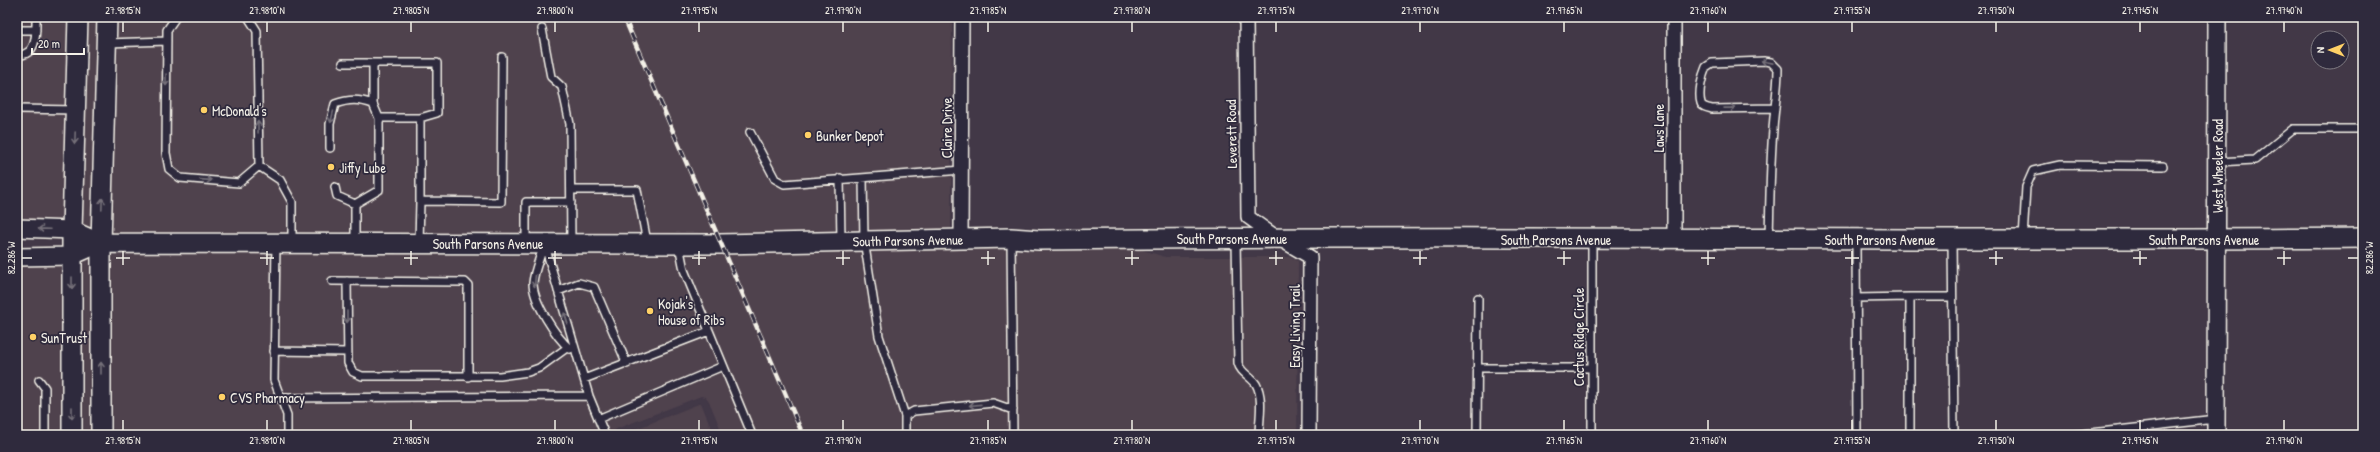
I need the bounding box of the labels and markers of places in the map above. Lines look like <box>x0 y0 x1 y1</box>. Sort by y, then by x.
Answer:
place label: McDonald's <box>212 101 267 120</box>
marker: McDonald's <box>199 105 209 115</box>
place label: Bunker Depot <box>816 126 884 146</box>
marker: Bunker Depot <box>803 130 813 140</box>
place label: Jiffy Lube <box>339 158 386 178</box>
marker: Jiffy Lube <box>326 162 336 172</box>
place label: Kojak's House of Ribs <box>658 294 725 329</box>
marker: Kojak's House of Ribs <box>645 306 655 316</box>
place label: SunTrust <box>41 328 87 347</box>
marker: SunTrust <box>28 332 38 342</box>
place label: CVS Pharmacy <box>230 388 305 408</box>
marker: CVS Pharmacy <box>217 392 227 402</box>

